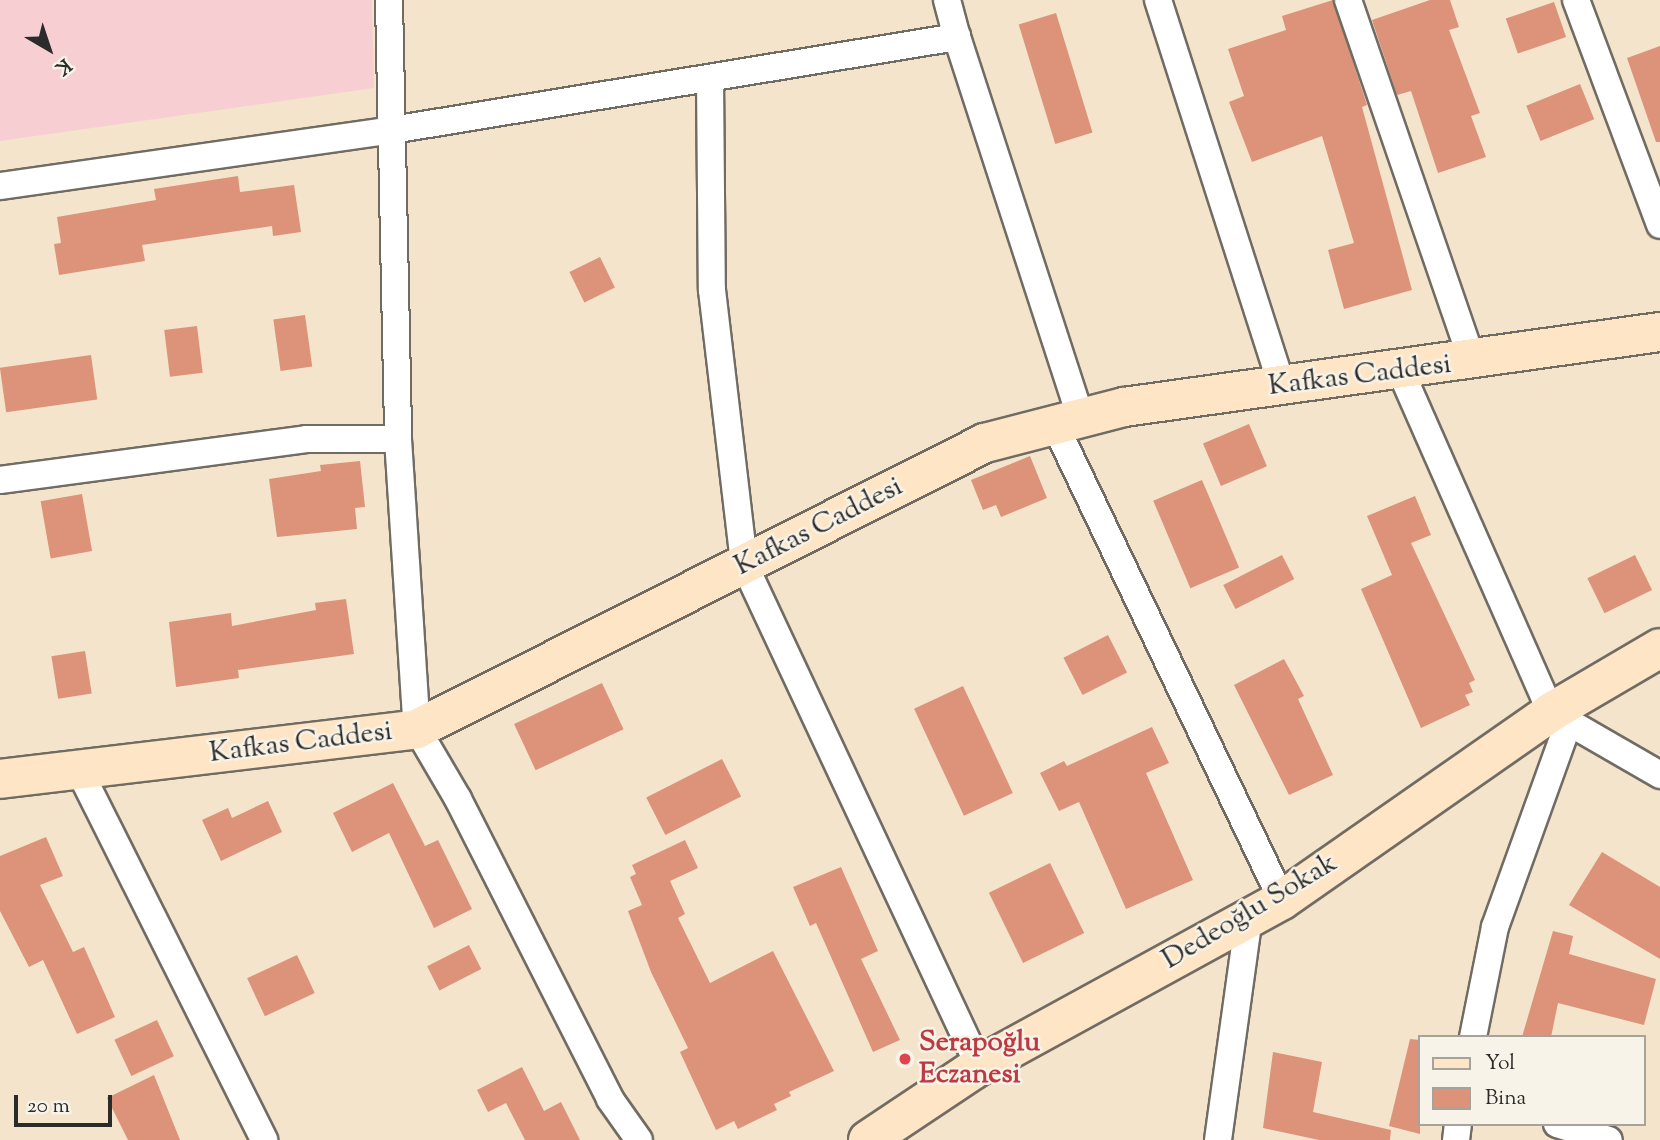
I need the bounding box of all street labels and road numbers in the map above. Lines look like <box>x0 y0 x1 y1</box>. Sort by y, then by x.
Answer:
street label: Kafkas Caddesi <box>1267 348 1453 404</box>
street label: Kafkas Caddesi <box>729 470 909 584</box>
street label: Kafkas Caddesi <box>208 715 394 771</box>
street label: Dedeoğlu Sokak <box>1157 847 1343 977</box>

